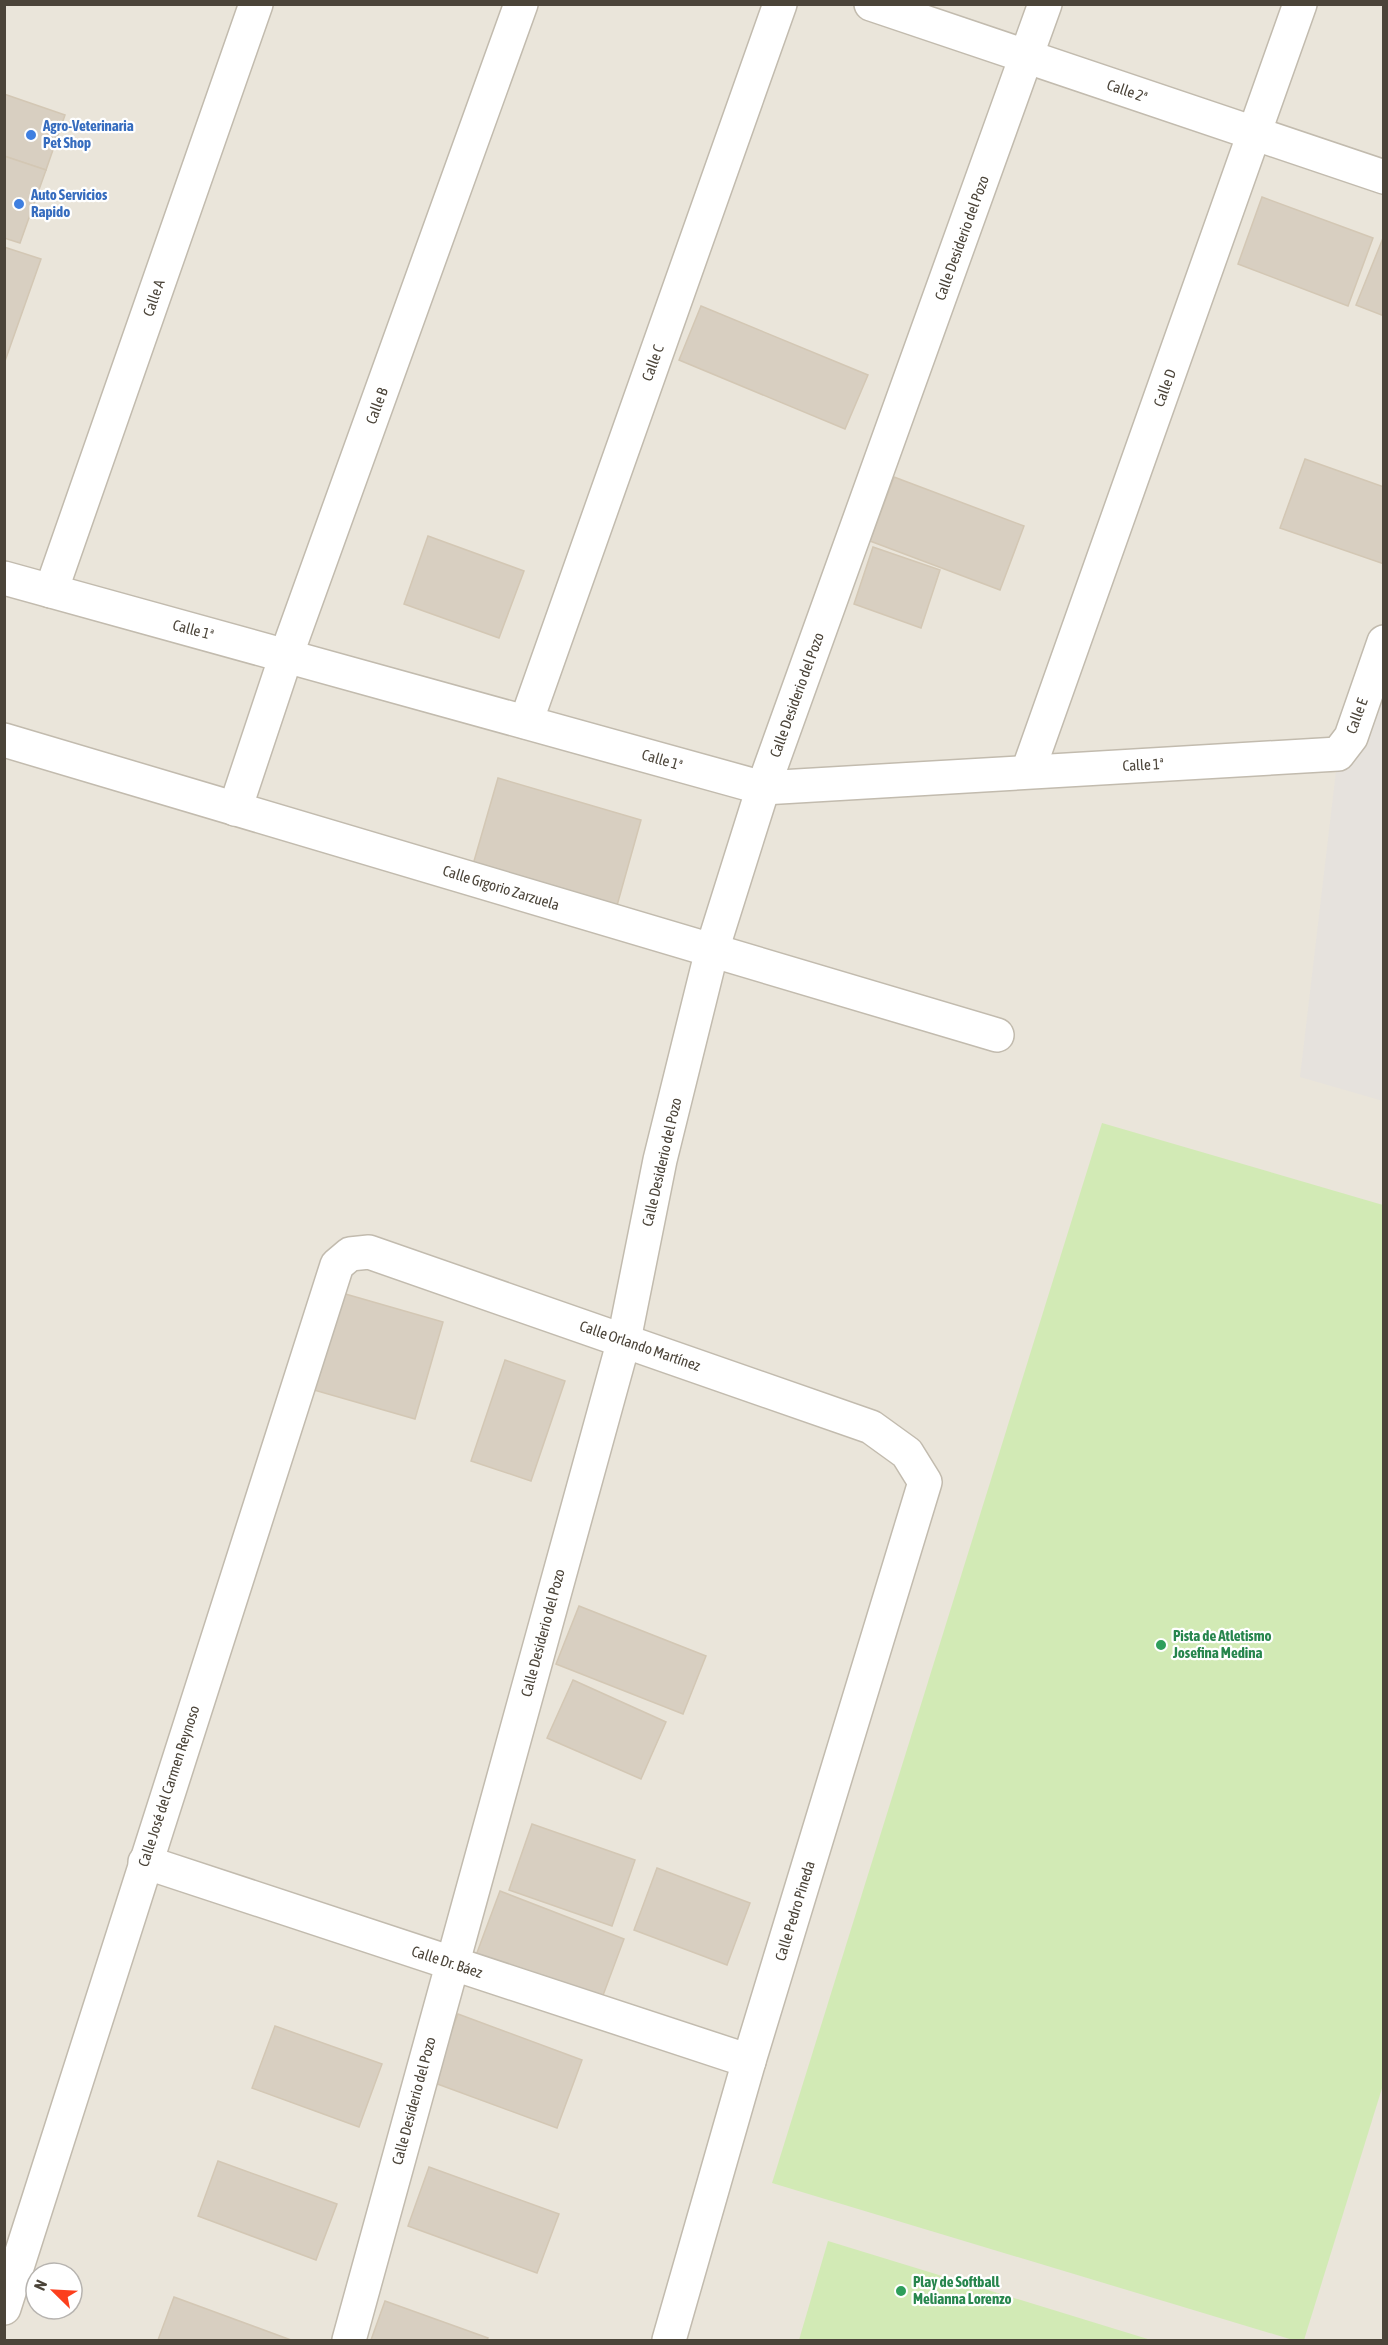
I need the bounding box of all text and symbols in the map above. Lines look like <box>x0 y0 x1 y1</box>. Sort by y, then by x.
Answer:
street label: Calle 2ª <box>1105 76 1150 105</box>
place label: Agro-Veterinaria Pet Shop <box>42 117 134 151</box>
marker: Agro-Veterinaria Pet Shop <box>24 128 38 142</box>
street label: Calle Desiderio del Pozo <box>931 173 992 303</box>
place label: Auto Servicios Rapido <box>30 186 108 220</box>
marker: Auto Servicios Rapido <box>12 197 26 211</box>
street label: Calle A <box>139 277 168 318</box>
street label: Calle C <box>638 342 667 383</box>
street label: Calle D <box>1150 367 1179 409</box>
street label: Calle B <box>362 385 391 426</box>
street label: Calle 1ª <box>171 616 215 643</box>
street label: Calle Desiderio del Pozo <box>766 630 827 760</box>
street label: Calle E <box>1342 695 1371 736</box>
street label: Calle 1ª <box>640 746 684 773</box>
street label: Calle 1ª <box>1122 755 1164 774</box>
street label: Calle Grgorio Zarzuela <box>441 862 562 913</box>
street label: Calle Desiderio del Pozo <box>638 1096 685 1228</box>
street label: Calle Orlando Martínez <box>578 1317 703 1374</box>
street label: Calle Desiderio del Pozo <box>517 1567 568 1699</box>
place label: Pista de Atletismo Josefina Medina <box>1172 1627 1272 1661</box>
marker: Pista de Atletismo Josefina Medina <box>1154 1638 1168 1652</box>
street label: Calle José del Carmen Reynoso <box>134 1703 203 1869</box>
street label: Calle Pedro Pineda <box>771 1859 818 1963</box>
street label: Calle Dr. Báez <box>410 1942 485 1981</box>
street label: Calle Desiderio del Pozo <box>388 2035 439 2167</box>
north arrow <box>24 2261 84 2321</box>
place label: Play de Softball Melianna Lorenzo <box>913 2273 1012 2307</box>
text: N <box>30 2277 50 2293</box>
marker: Play de Softball Melianna Lorenzo <box>894 2284 908 2298</box>

